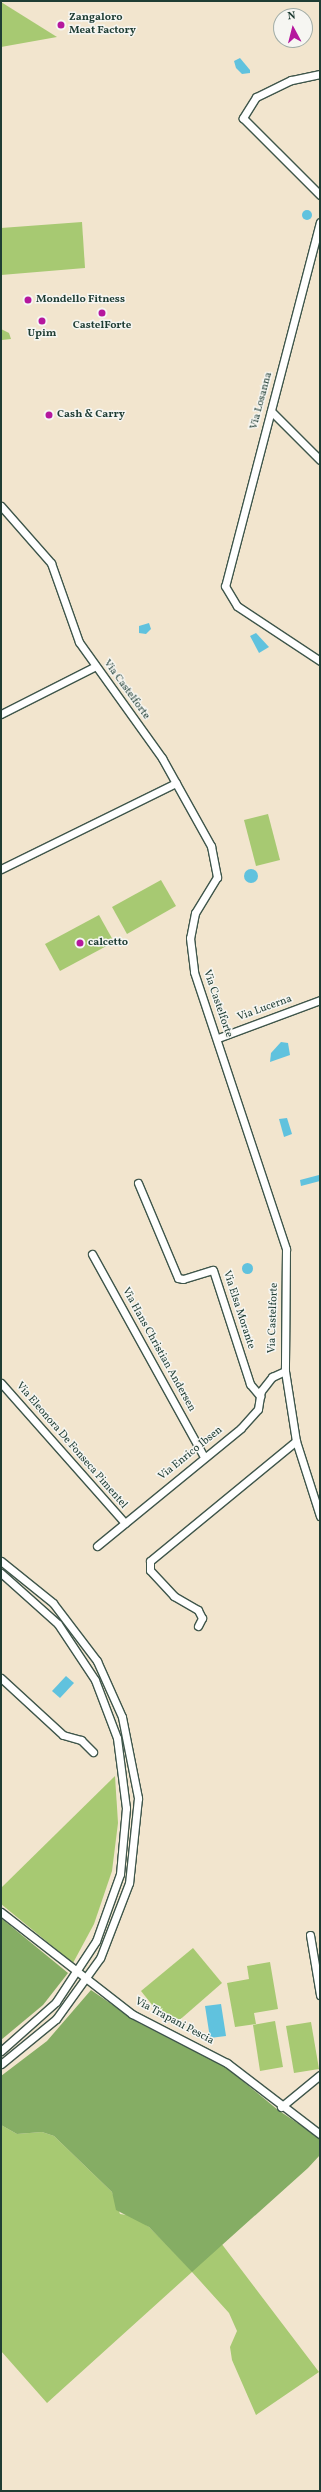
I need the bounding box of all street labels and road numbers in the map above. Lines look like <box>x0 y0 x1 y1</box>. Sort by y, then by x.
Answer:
street label: Via Losanna <box>248 371 276 431</box>
street label: Via Castelforte <box>100 657 152 723</box>
street label: Via Castelforte <box>199 968 235 1040</box>
street label: Via Lucerna <box>236 993 294 1025</box>
street label: Via Elsa Morante <box>219 1269 257 1351</box>
street label: Via Castelforte <box>266 1282 282 1354</box>
street label: Via Hans Christian Andersen <box>118 1286 198 1414</box>
street label: Via Eleonora De Fonseca Pimentel <box>13 1380 129 1512</box>
street label: Via Enrico Ibsen <box>156 1424 226 1484</box>
street label: Via Trapani Pescia <box>132 1996 216 2048</box>

